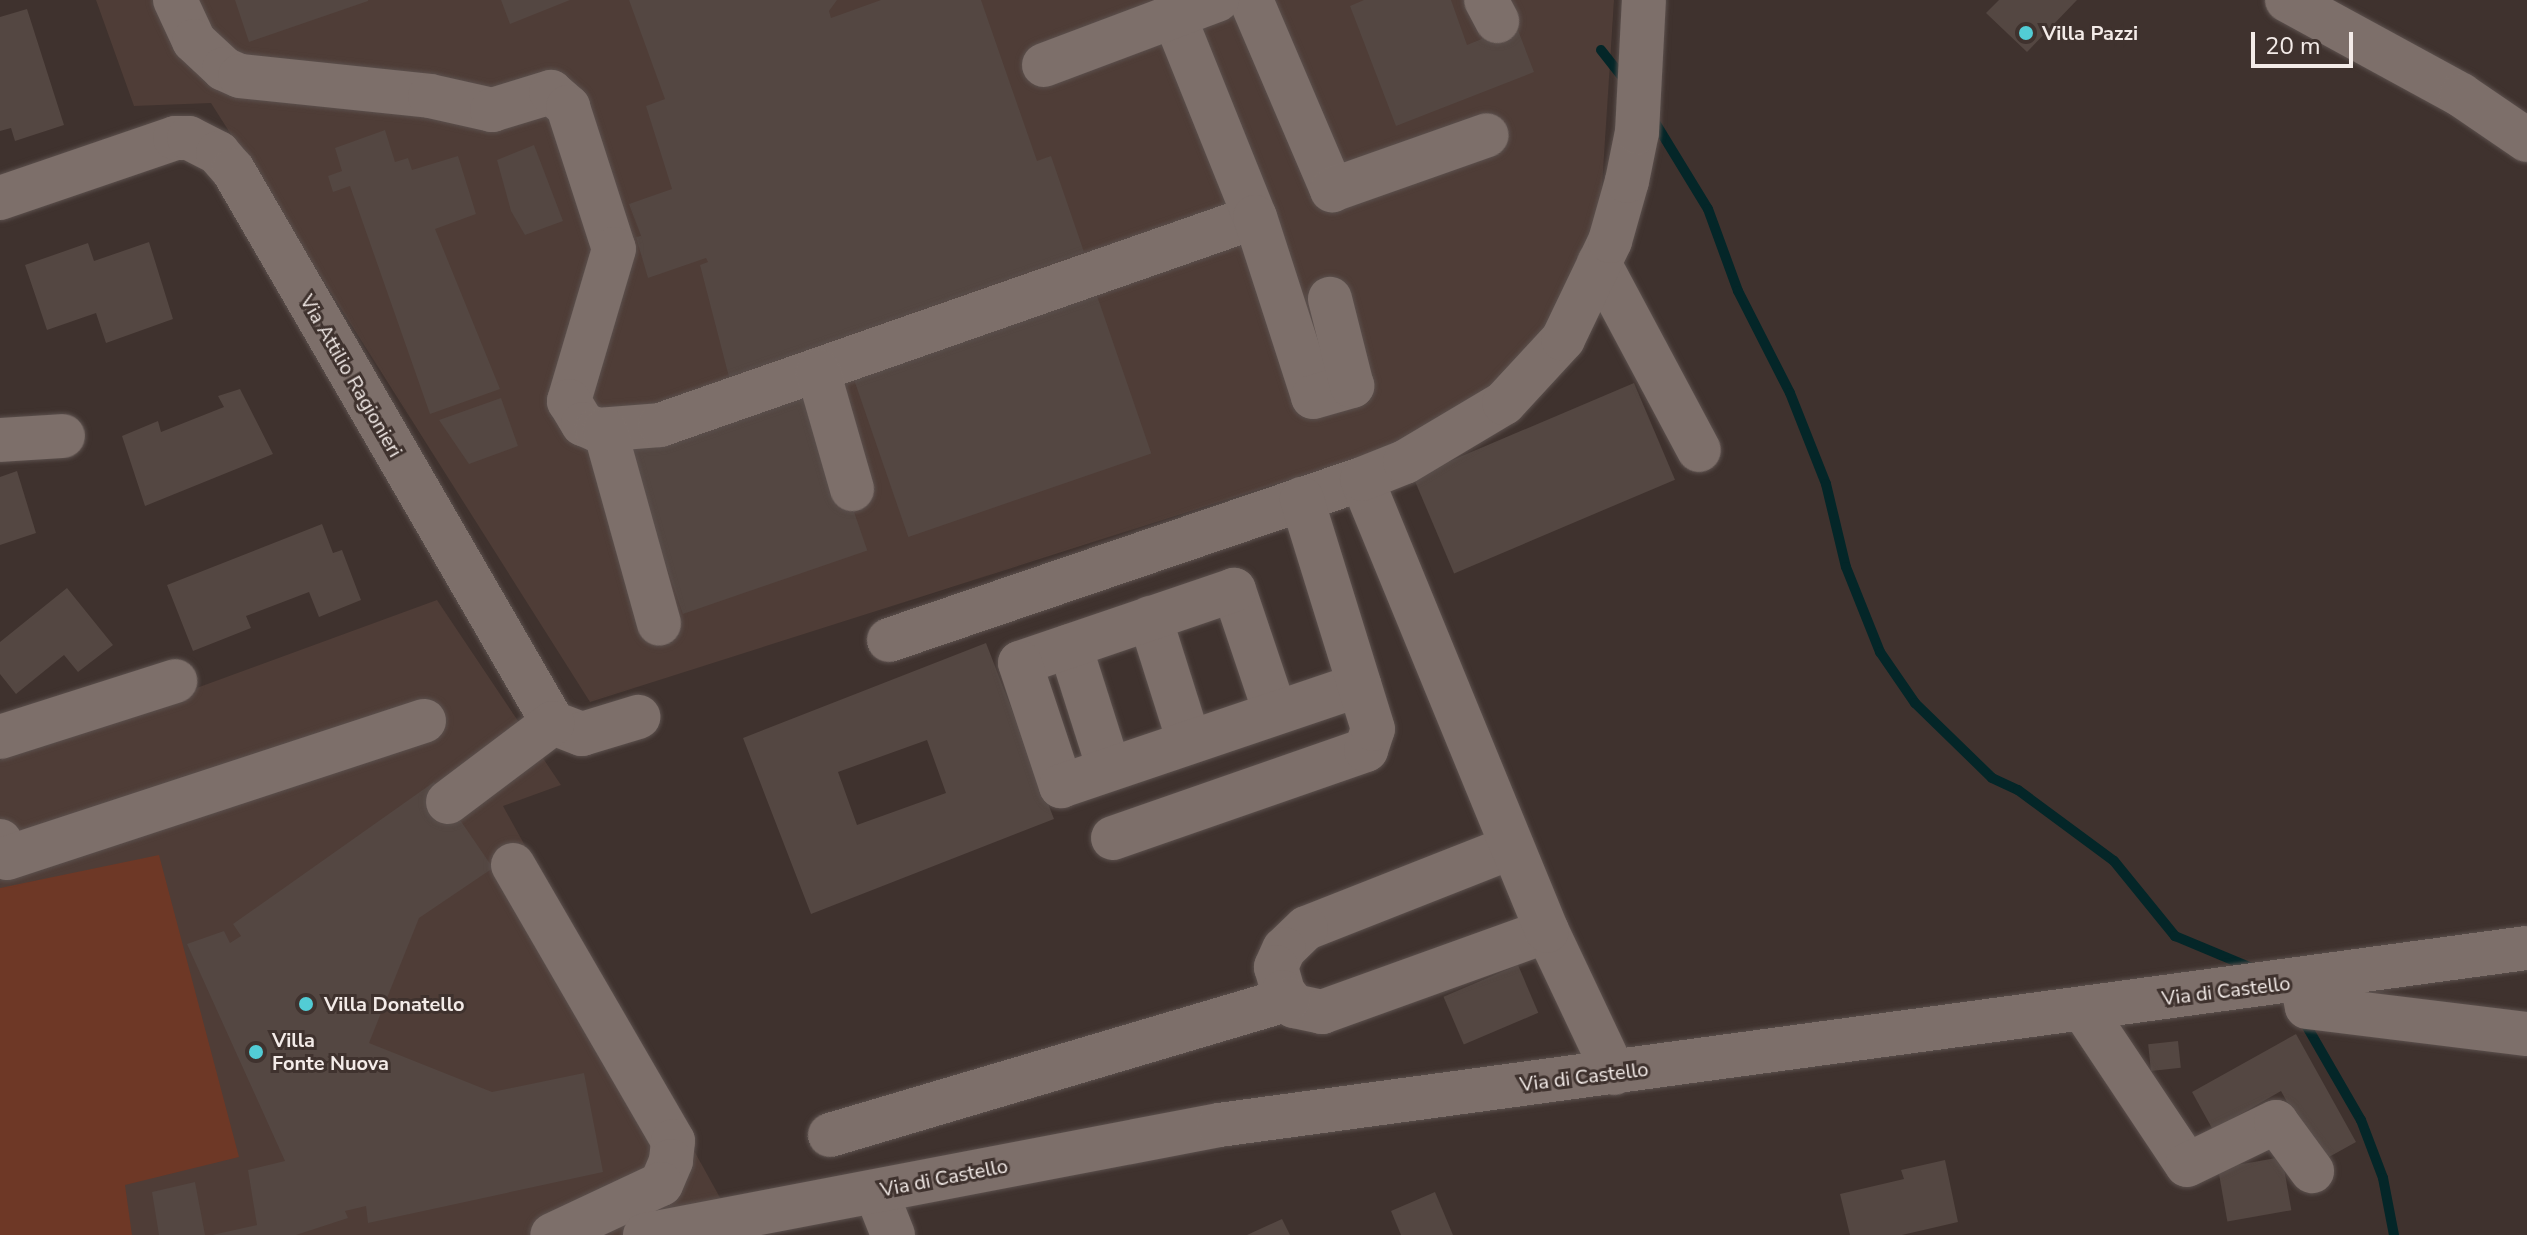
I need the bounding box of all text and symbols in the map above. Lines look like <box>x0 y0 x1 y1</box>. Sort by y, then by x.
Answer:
scale bar <box>2255 16 2357 66</box>
place label: Villa Pazzi <box>2042 21 2138 45</box>
marker: Villa Pazzi <box>2017 24 2035 42</box>
text: 20 m <box>2265 30 2321 62</box>
street label: Via Attilio Ragionieri <box>295 291 407 461</box>
street label: Via di Castello <box>2160 971 2292 1011</box>
place label: Villa Donatello <box>324 992 464 1016</box>
marker: Villa Donatello <box>295 993 317 1015</box>
place label: Villa Fonte Nuova <box>272 1028 389 1075</box>
marker: Villa Fonte Nuova <box>247 1043 265 1061</box>
street label: Via di Castello <box>1518 1057 1650 1097</box>
street label: Via di Castello <box>878 1154 1010 1202</box>

